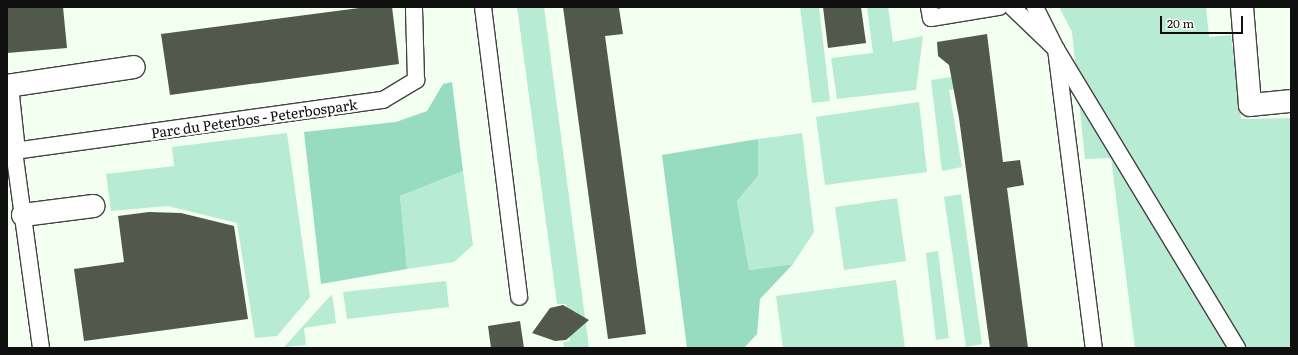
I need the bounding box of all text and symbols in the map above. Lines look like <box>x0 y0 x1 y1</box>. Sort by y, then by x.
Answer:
scale bar <box>1162 8 1245 34</box>
text: 20 m <box>1167 14 1194 32</box>
street label: Parc du Peterbos - Peterbospark <box>150 95 358 141</box>

